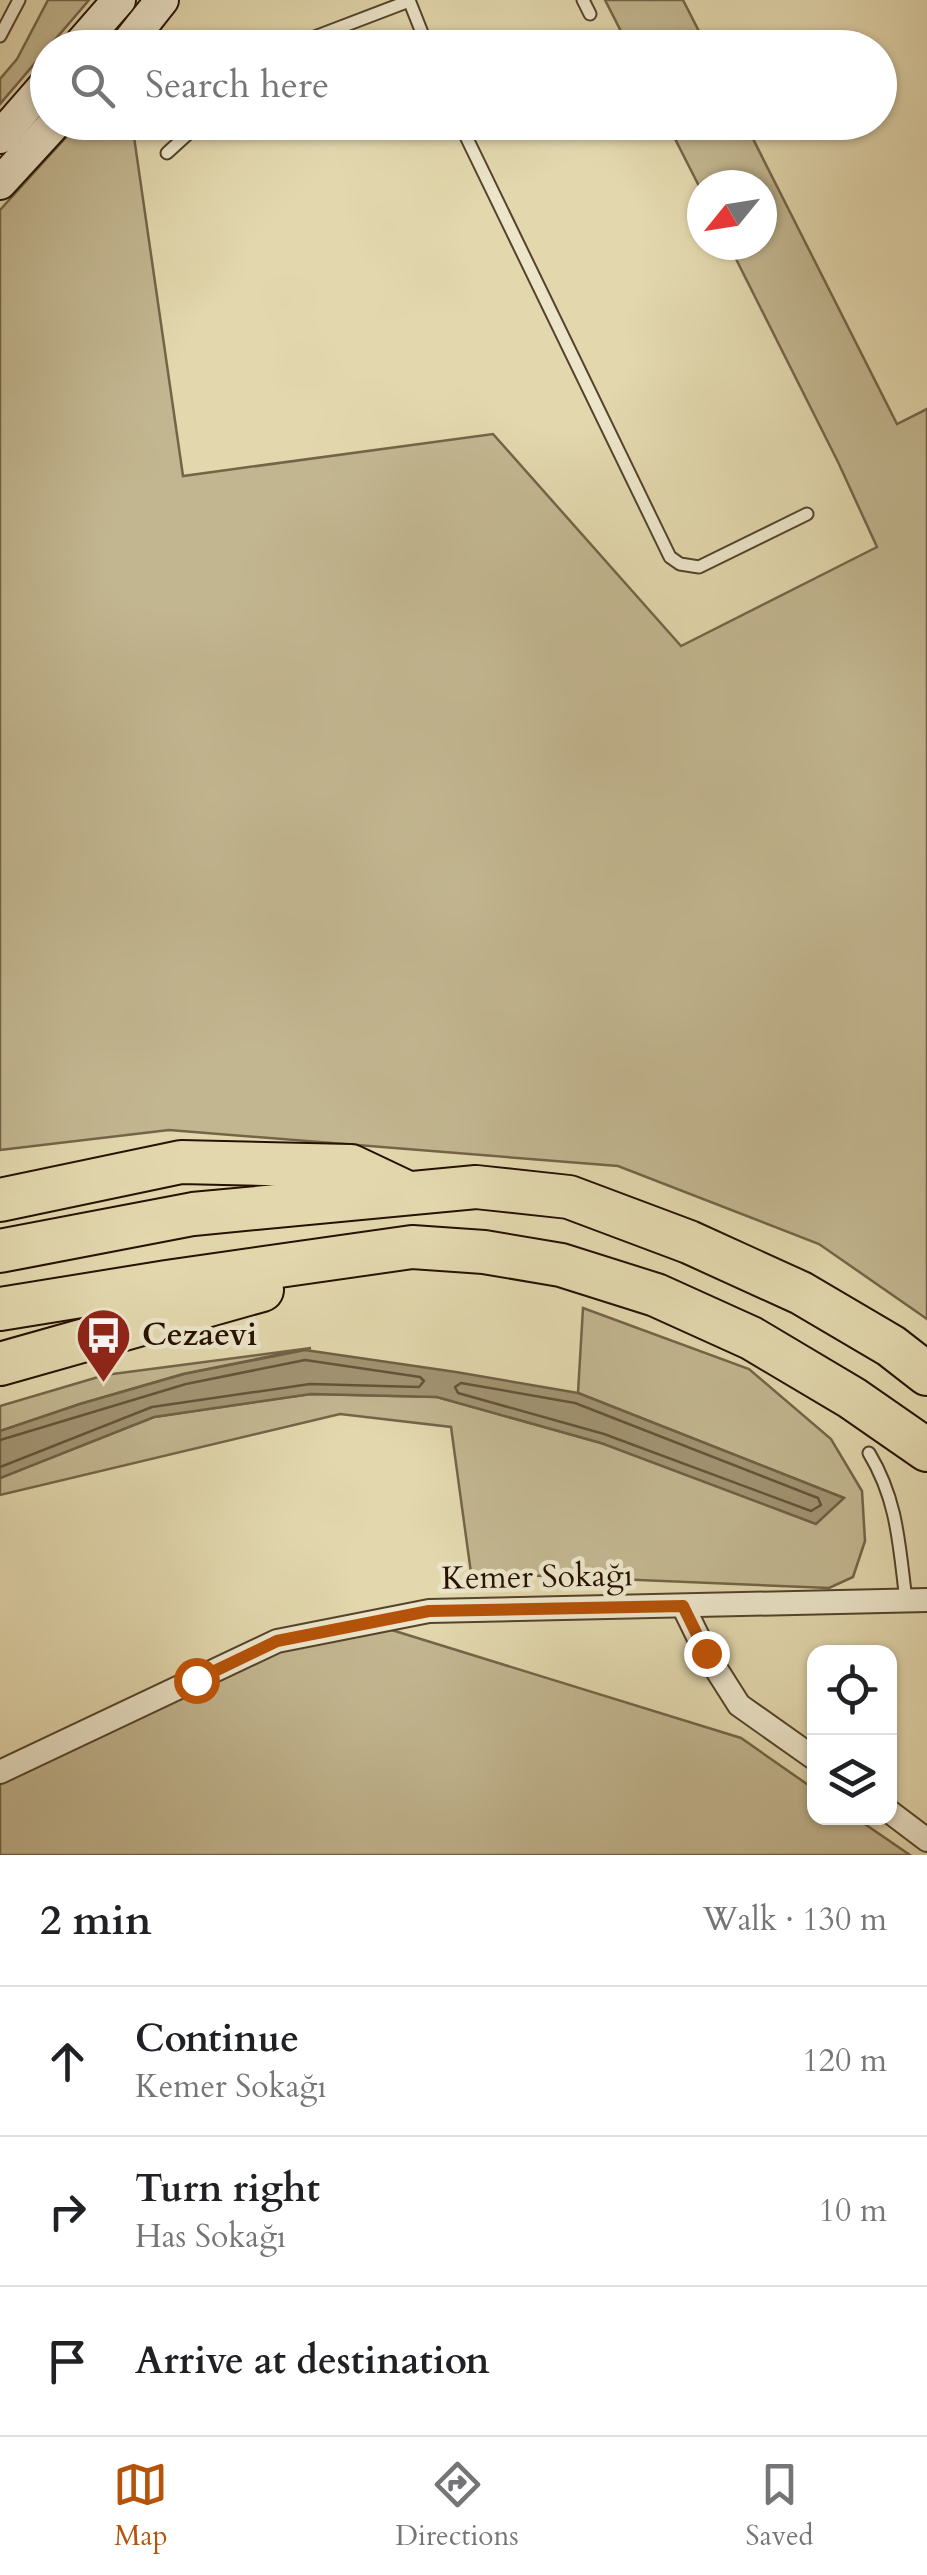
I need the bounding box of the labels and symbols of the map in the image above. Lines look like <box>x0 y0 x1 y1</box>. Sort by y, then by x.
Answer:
north arrow <box>687 170 777 260</box>
bus stop icon: Cezaevi <box>73 1305 133 1384</box>
place label: Cezaevi <box>142 1313 257 1357</box>
street label: Kemer Sokağı <box>441 1553 633 1601</box>
route end <box>684 1631 730 1677</box>
route start <box>174 1658 220 1704</box>

